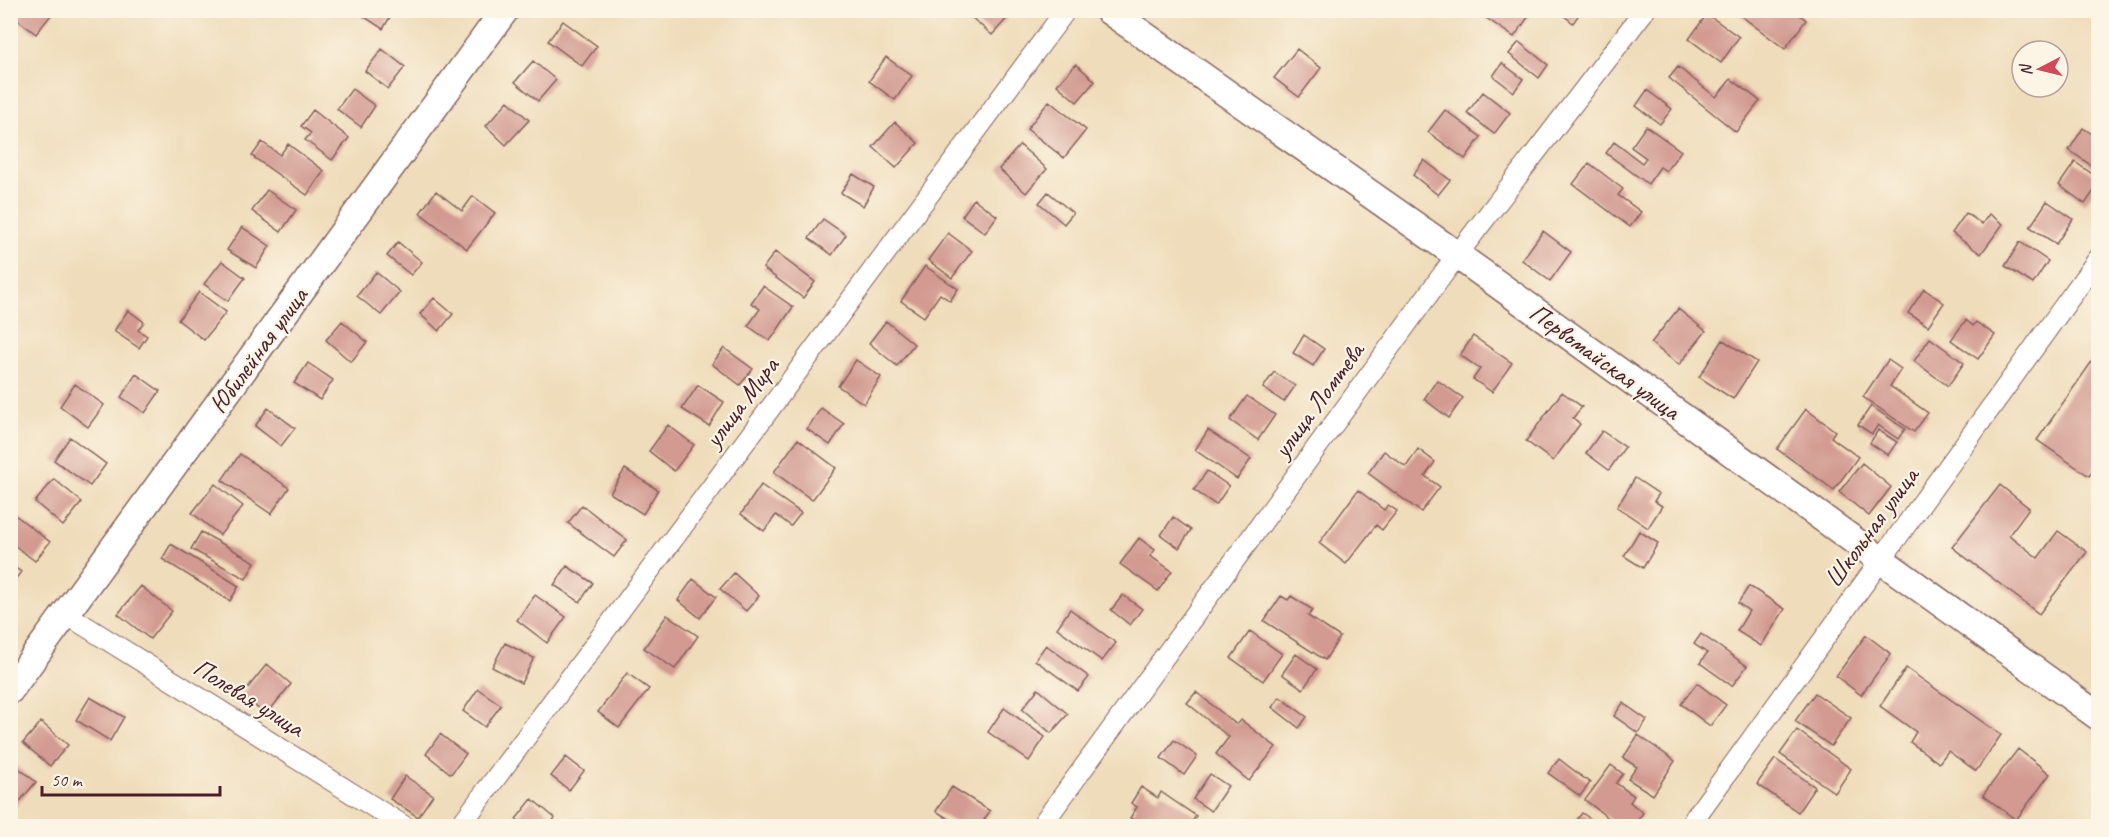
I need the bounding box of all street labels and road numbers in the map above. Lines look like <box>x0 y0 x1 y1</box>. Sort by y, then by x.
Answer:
street label: Юбилейная улица <box>202 280 316 420</box>
street label: Первомайская улица <box>1523 296 1688 428</box>
street label: улица Ломтева <box>1264 334 1373 466</box>
street label: улица Мира <box>696 349 787 456</box>
street label: Школьная улица <box>1817 459 1927 594</box>
street label: Полевая улица <box>187 650 312 745</box>

